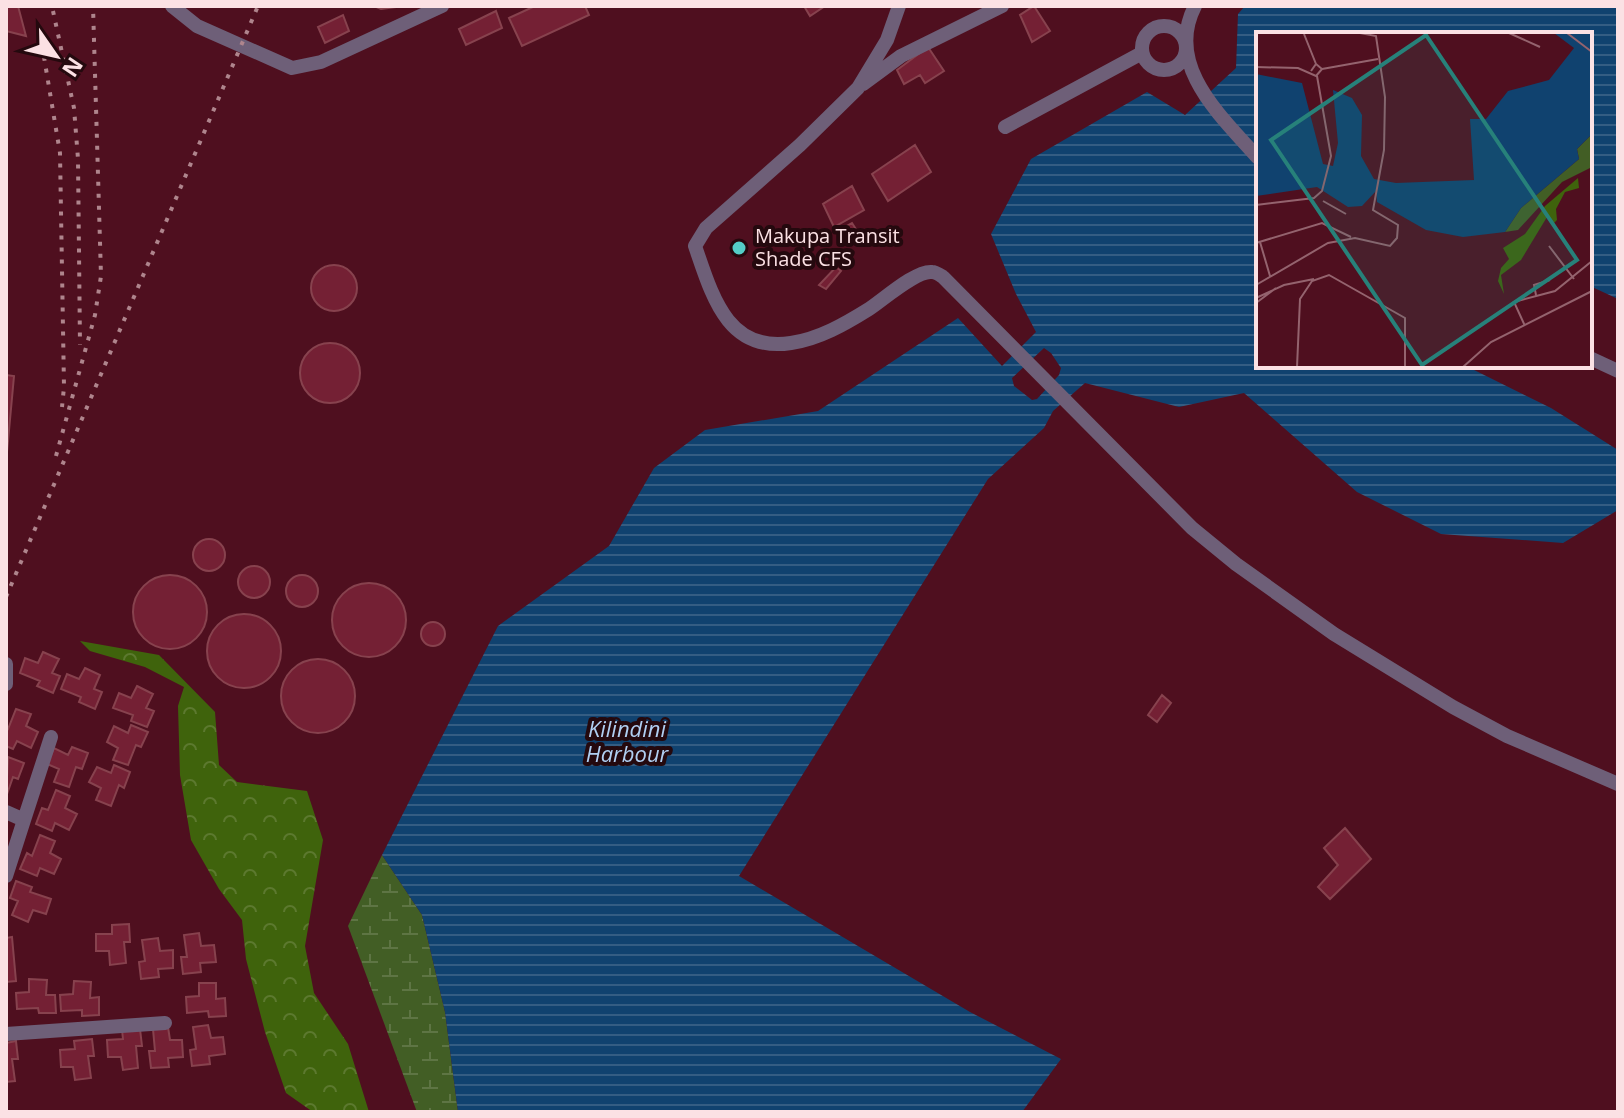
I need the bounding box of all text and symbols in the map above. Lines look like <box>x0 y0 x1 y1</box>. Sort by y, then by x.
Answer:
north arrow <box>16 16 96 96</box>
inset map <box>1256 32 1592 368</box>
text: N <box>56 52 91 84</box>
place label: Makupa Transit Shade CFS <box>755 222 900 272</box>
marker: Makupa Transit Shade CFS <box>730 239 748 257</box>
water label: Kilindini Harbour <box>586 713 670 768</box>

